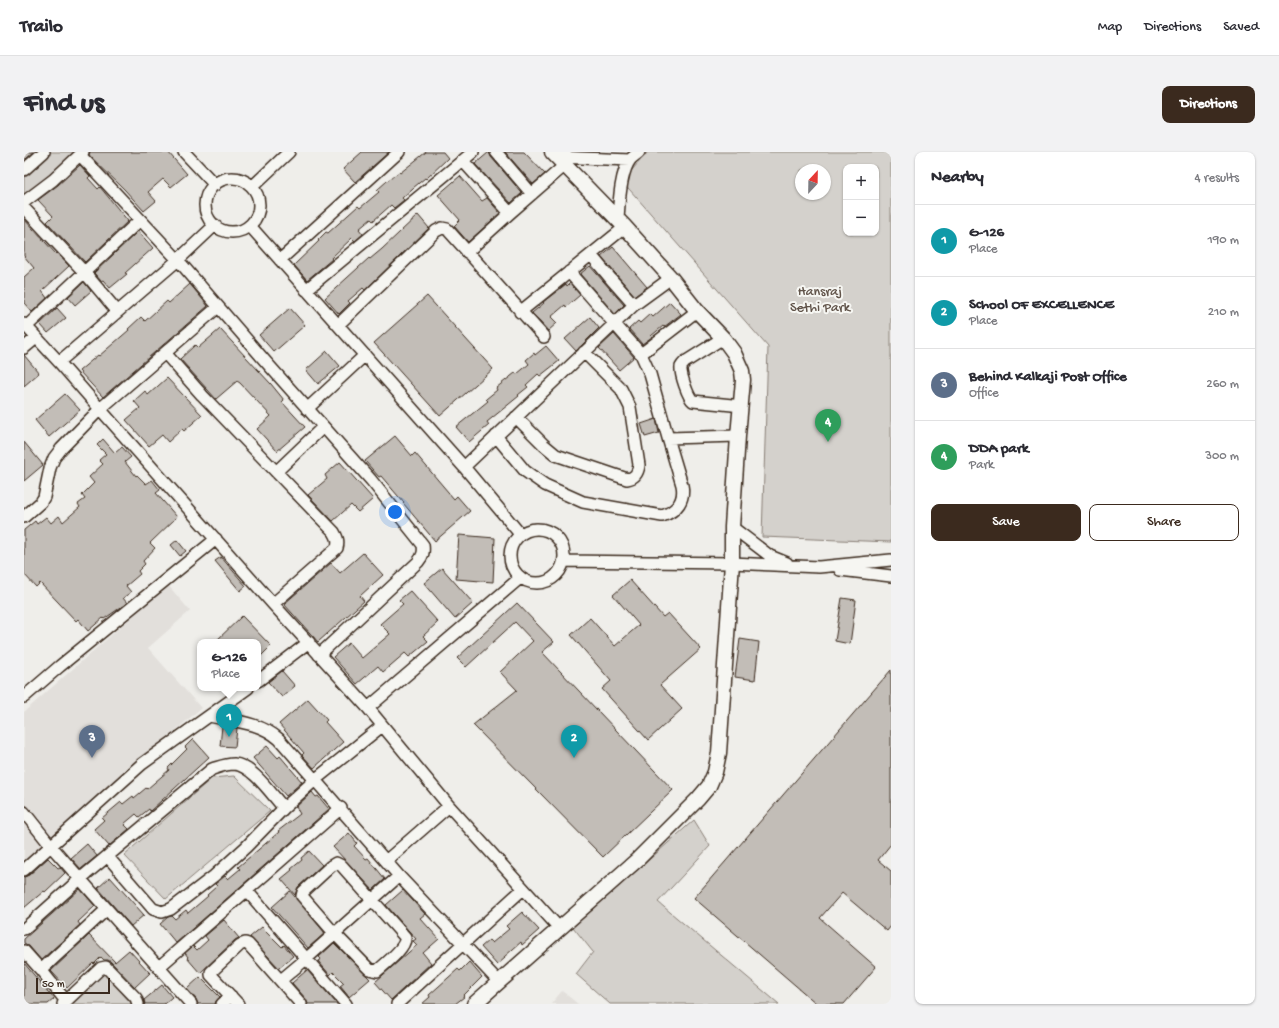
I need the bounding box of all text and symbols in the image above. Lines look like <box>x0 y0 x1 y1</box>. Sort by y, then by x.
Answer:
text: Trailo <box>20 16 63 39</box>
text: Map <box>1098 19 1122 36</box>
text: Directions <box>1144 19 1201 36</box>
text: Saved <box>1223 19 1259 36</box>
button: Directions <box>1162 86 1255 123</box>
text: Find us <box>24 88 104 121</box>
north arrow <box>795 164 831 200</box>
map controls <box>843 164 879 236</box>
button: + <box>843 164 879 200</box>
text: Nearby <box>931 168 984 188</box>
text: 4 results <box>1195 171 1239 186</box>
button: − <box>843 200 879 236</box>
text: G-126 <box>969 224 1004 242</box>
text: 1 <box>941 233 947 248</box>
text: 190 m <box>1208 233 1239 248</box>
text: Place <box>969 242 997 257</box>
park label: Hansraj Sethi Park <box>790 284 852 317</box>
text: School OF EXCELLENCE <box>969 296 1114 314</box>
text: 2 <box>941 305 947 320</box>
text: 210 m <box>1208 305 1239 320</box>
text: Place <box>969 314 997 329</box>
text: Behind Kalkaji Post Office <box>969 368 1127 386</box>
text: 3 <box>941 377 947 392</box>
text: 260 m <box>1206 377 1239 392</box>
text: Office <box>969 386 999 401</box>
pin: 4 <box>815 409 841 442</box>
text: DDA park <box>969 440 1029 458</box>
text: 4 <box>941 449 947 464</box>
text: 300 m <box>1205 449 1239 464</box>
text: Park <box>969 458 994 473</box>
your location <box>385 502 405 522</box>
button: Save <box>931 504 1081 541</box>
button: Share <box>1089 504 1239 541</box>
popup <box>197 639 261 691</box>
text: G-126 <box>211 649 247 667</box>
text: Place <box>211 667 240 682</box>
pin: 1 <box>216 704 242 737</box>
pin: 3 <box>79 725 105 758</box>
pin: 2 <box>561 725 587 758</box>
scale bar <box>36 976 110 995</box>
text: 50 m <box>42 979 64 991</box>

